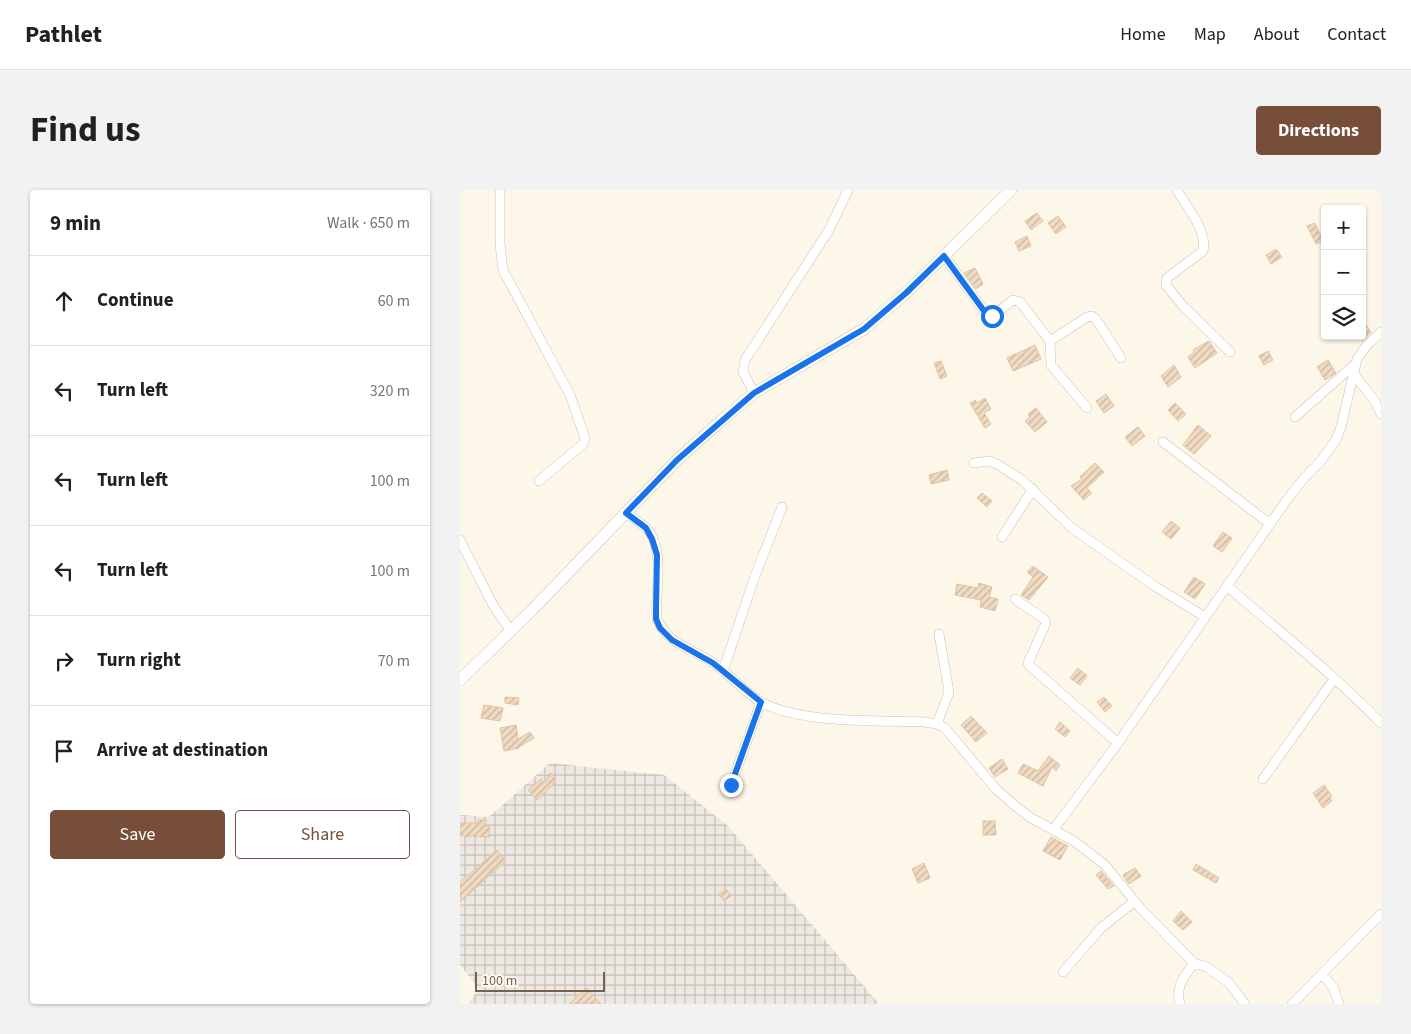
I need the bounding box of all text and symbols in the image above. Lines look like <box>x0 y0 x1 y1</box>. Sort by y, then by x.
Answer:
text: Pathlet <box>25 17 102 52</box>
text: Home <box>1120 22 1166 47</box>
text: Map <box>1194 22 1226 47</box>
text: About <box>1254 22 1299 47</box>
text: Contact <box>1327 22 1386 47</box>
text: Find us <box>30 105 140 155</box>
button: Directions <box>1256 106 1381 155</box>
map controls <box>1321 205 1366 340</box>
button: + <box>1321 205 1366 250</box>
text: 9 min <box>50 208 101 238</box>
text: Walk · 650 m <box>327 212 410 234</box>
button: − <box>1321 250 1366 295</box>
icon: ahead <box>50 287 78 315</box>
text: Continue <box>97 287 174 314</box>
text: 60 m <box>378 290 410 312</box>
button: layers <box>1321 295 1366 340</box>
route start <box>981 305 1004 328</box>
icon: left <box>50 377 78 405</box>
text: Turn left <box>97 377 168 404</box>
text: 320 m <box>370 380 410 402</box>
icon: left <box>50 467 78 495</box>
text: Turn left <box>97 467 168 494</box>
text: 100 m <box>370 470 410 492</box>
icon: left <box>50 557 78 585</box>
text: Turn left <box>97 557 168 584</box>
text: 100 m <box>370 560 410 582</box>
icon: right <box>50 647 78 675</box>
text: Turn right <box>97 647 181 674</box>
text: 70 m <box>378 650 410 672</box>
icon: arrive <box>50 737 78 765</box>
text: Arrive at destination <box>97 737 268 764</box>
route end <box>720 774 743 797</box>
button: Save <box>50 810 225 859</box>
button: Share <box>235 810 410 859</box>
scale bar <box>475 969 605 992</box>
text: 100 m <box>482 971 517 991</box>

